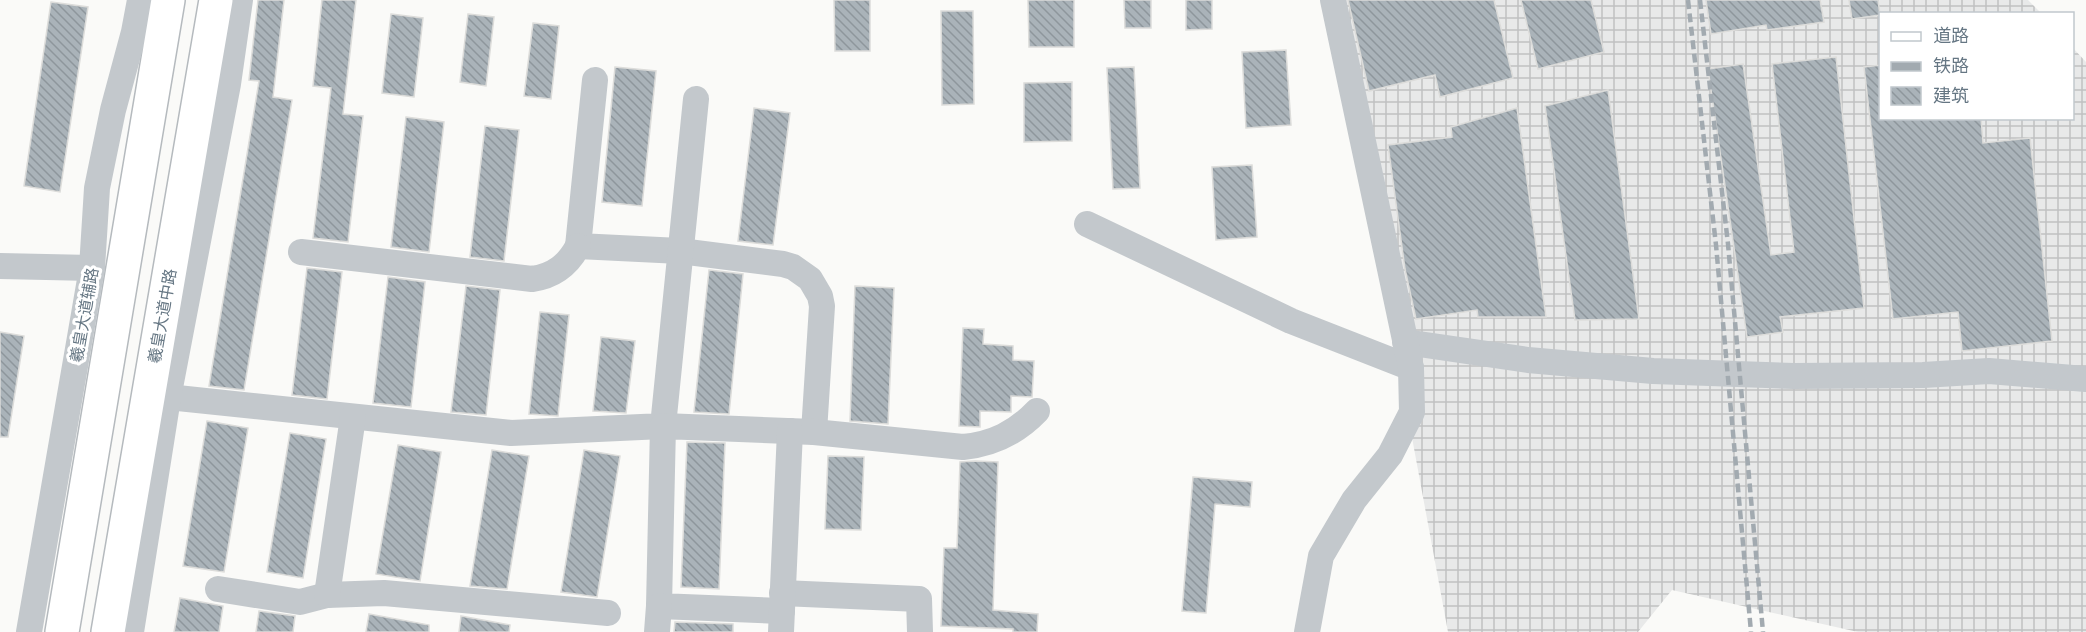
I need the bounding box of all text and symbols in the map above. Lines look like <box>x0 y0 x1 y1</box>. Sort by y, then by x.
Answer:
legend <box>1879 12 2074 120</box>
text: 道路 <box>1933 25 1969 46</box>
text: 铁路 <box>1933 55 1969 76</box>
text: 建筑 <box>1933 85 1969 106</box>
street label: 羲皇大道辅路 <box>67 266 101 364</box>
street label: 羲皇大道中路 <box>145 267 179 365</box>

